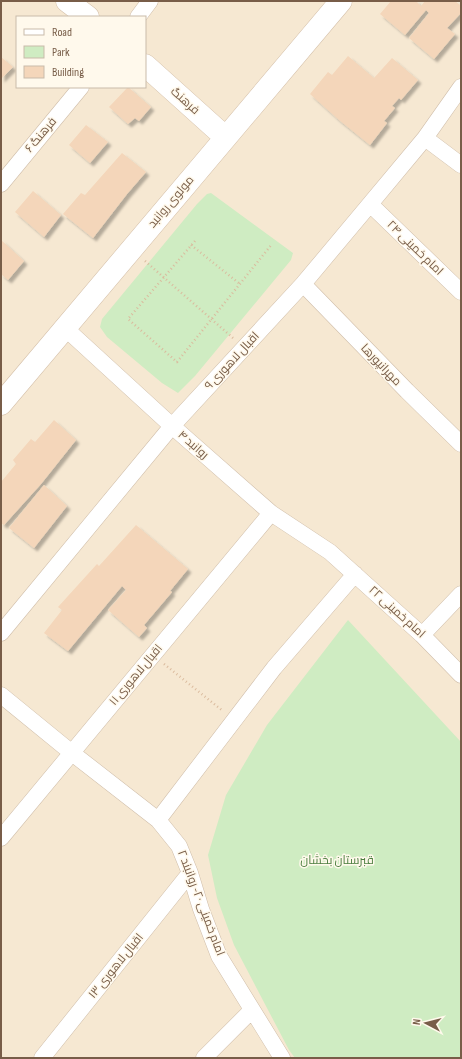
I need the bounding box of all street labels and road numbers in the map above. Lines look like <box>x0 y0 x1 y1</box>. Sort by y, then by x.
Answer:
street label: فرهنگ <box>167 84 203 118</box>
street label: فرهنگ ۶ <box>22 114 60 156</box>
street label: مولوی روانبد <box>145 173 197 231</box>
street label: امام خمینی ۲۴ <box>384 217 446 279</box>
street label: اقبال لاهوری ۹ <box>201 329 263 393</box>
street label: مهرانپورها <box>357 341 405 389</box>
street label: روانبد ۴ <box>175 428 211 462</box>
street label: امام خمینی ۲۲ <box>366 583 428 641</box>
street label: اقبال لاهوری ۱۱ <box>106 641 166 709</box>
street label: امام خمینی ۲۰- روانبند ۲ <box>174 848 228 958</box>
street label: اقبال لاهوری ۱۳ <box>85 930 147 1002</box>

